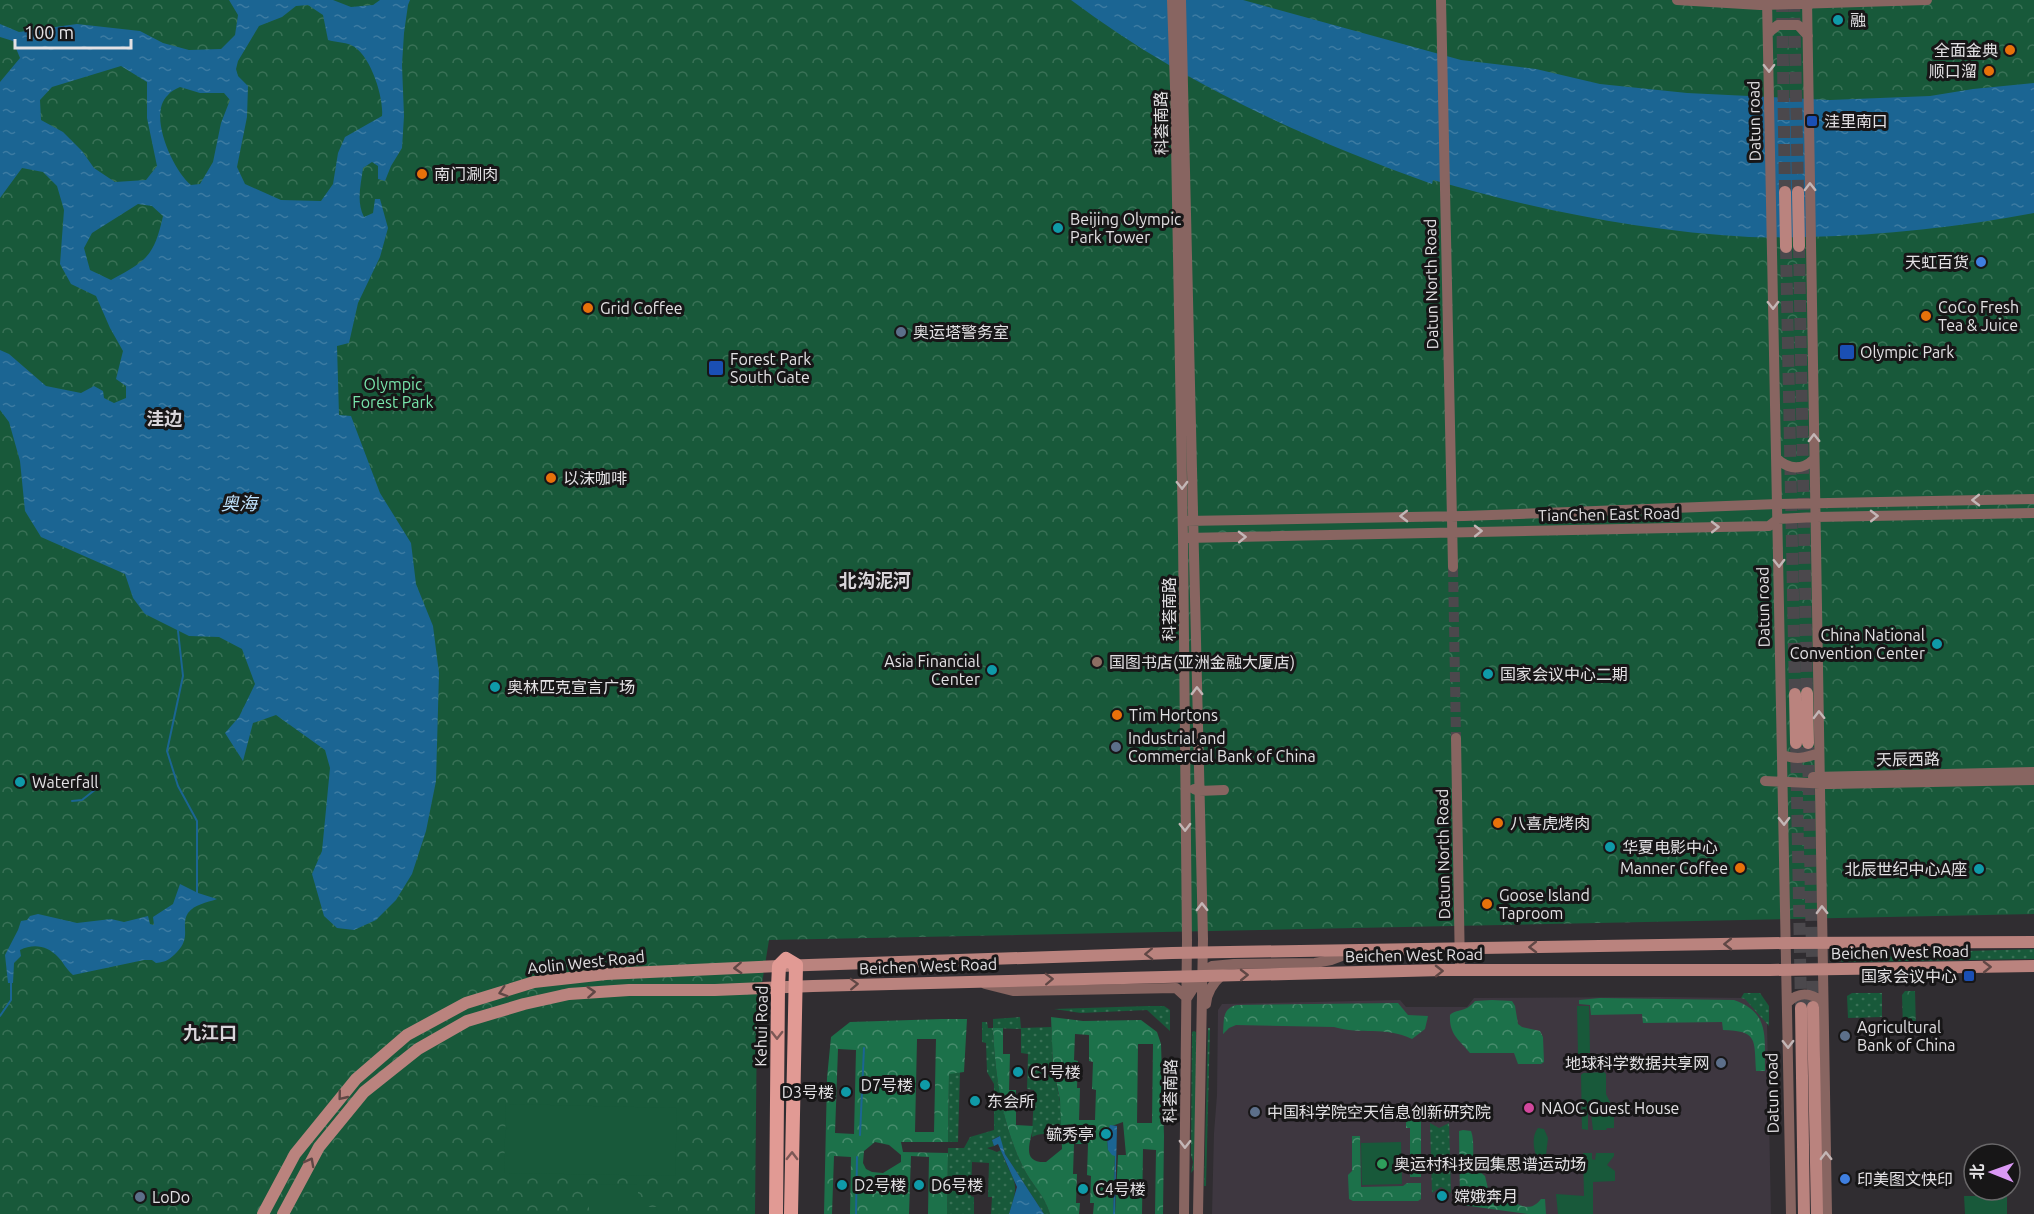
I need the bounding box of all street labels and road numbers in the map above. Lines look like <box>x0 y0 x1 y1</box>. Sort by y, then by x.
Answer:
street label: Datun road <box>1744 80 1764 162</box>
street label: 科荟南路 <box>1151 91 1171 155</box>
street label: Datun North Road <box>1421 219 1441 349</box>
street label: TianChen East Road <box>1538 504 1680 524</box>
street label: Datun road <box>1753 566 1773 648</box>
street label: 科荟南路 <box>1160 577 1178 641</box>
street label: 天辰西路 <box>1876 749 1940 769</box>
street label: Datun North Road <box>1433 789 1453 919</box>
street label: Beichen West Road <box>1831 942 1969 962</box>
street label: Beichen West Road <box>1345 945 1483 965</box>
street label: Aolin West Road <box>526 947 646 977</box>
street label: Beichen West Road <box>859 955 997 977</box>
street label: Kehui Road <box>751 985 771 1067</box>
street label: Datun road <box>1762 1052 1782 1134</box>
street label: 科荟南路 <box>1160 1059 1180 1123</box>

